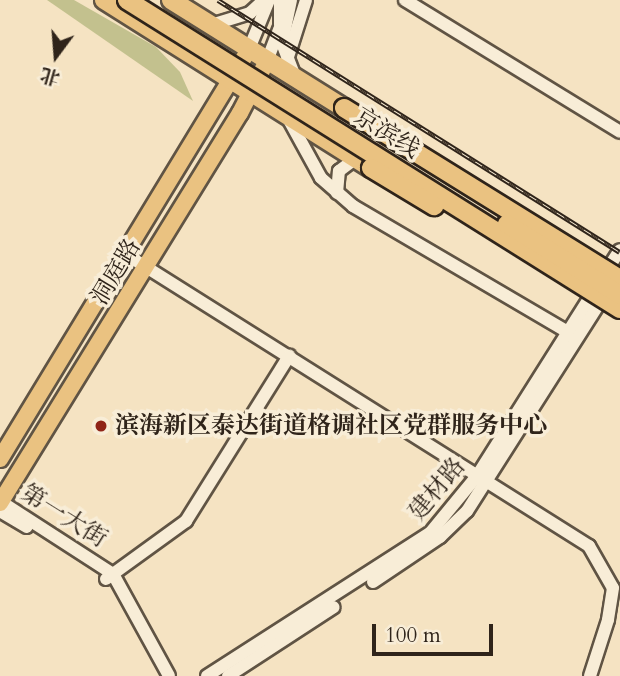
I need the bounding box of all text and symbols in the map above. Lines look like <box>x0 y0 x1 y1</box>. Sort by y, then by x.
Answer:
north arrow <box>21 21 91 91</box>
text: 北 <box>37 61 63 91</box>
street label: 京滨线 <box>349 102 425 164</box>
street label: 洞庭路 <box>85 234 147 310</box>
place label: 滨海新区泰达街道格调社区党群服务中心 <box>115 412 547 440</box>
marker: 滨海新区泰达街道格调社区党群服务中心 <box>93 418 109 434</box>
street label: 建材路 <box>403 452 471 526</box>
street label: 第一大街 <box>16 478 112 554</box>
scale bar <box>375 610 496 654</box>
text: 100 m <box>385 621 441 650</box>

